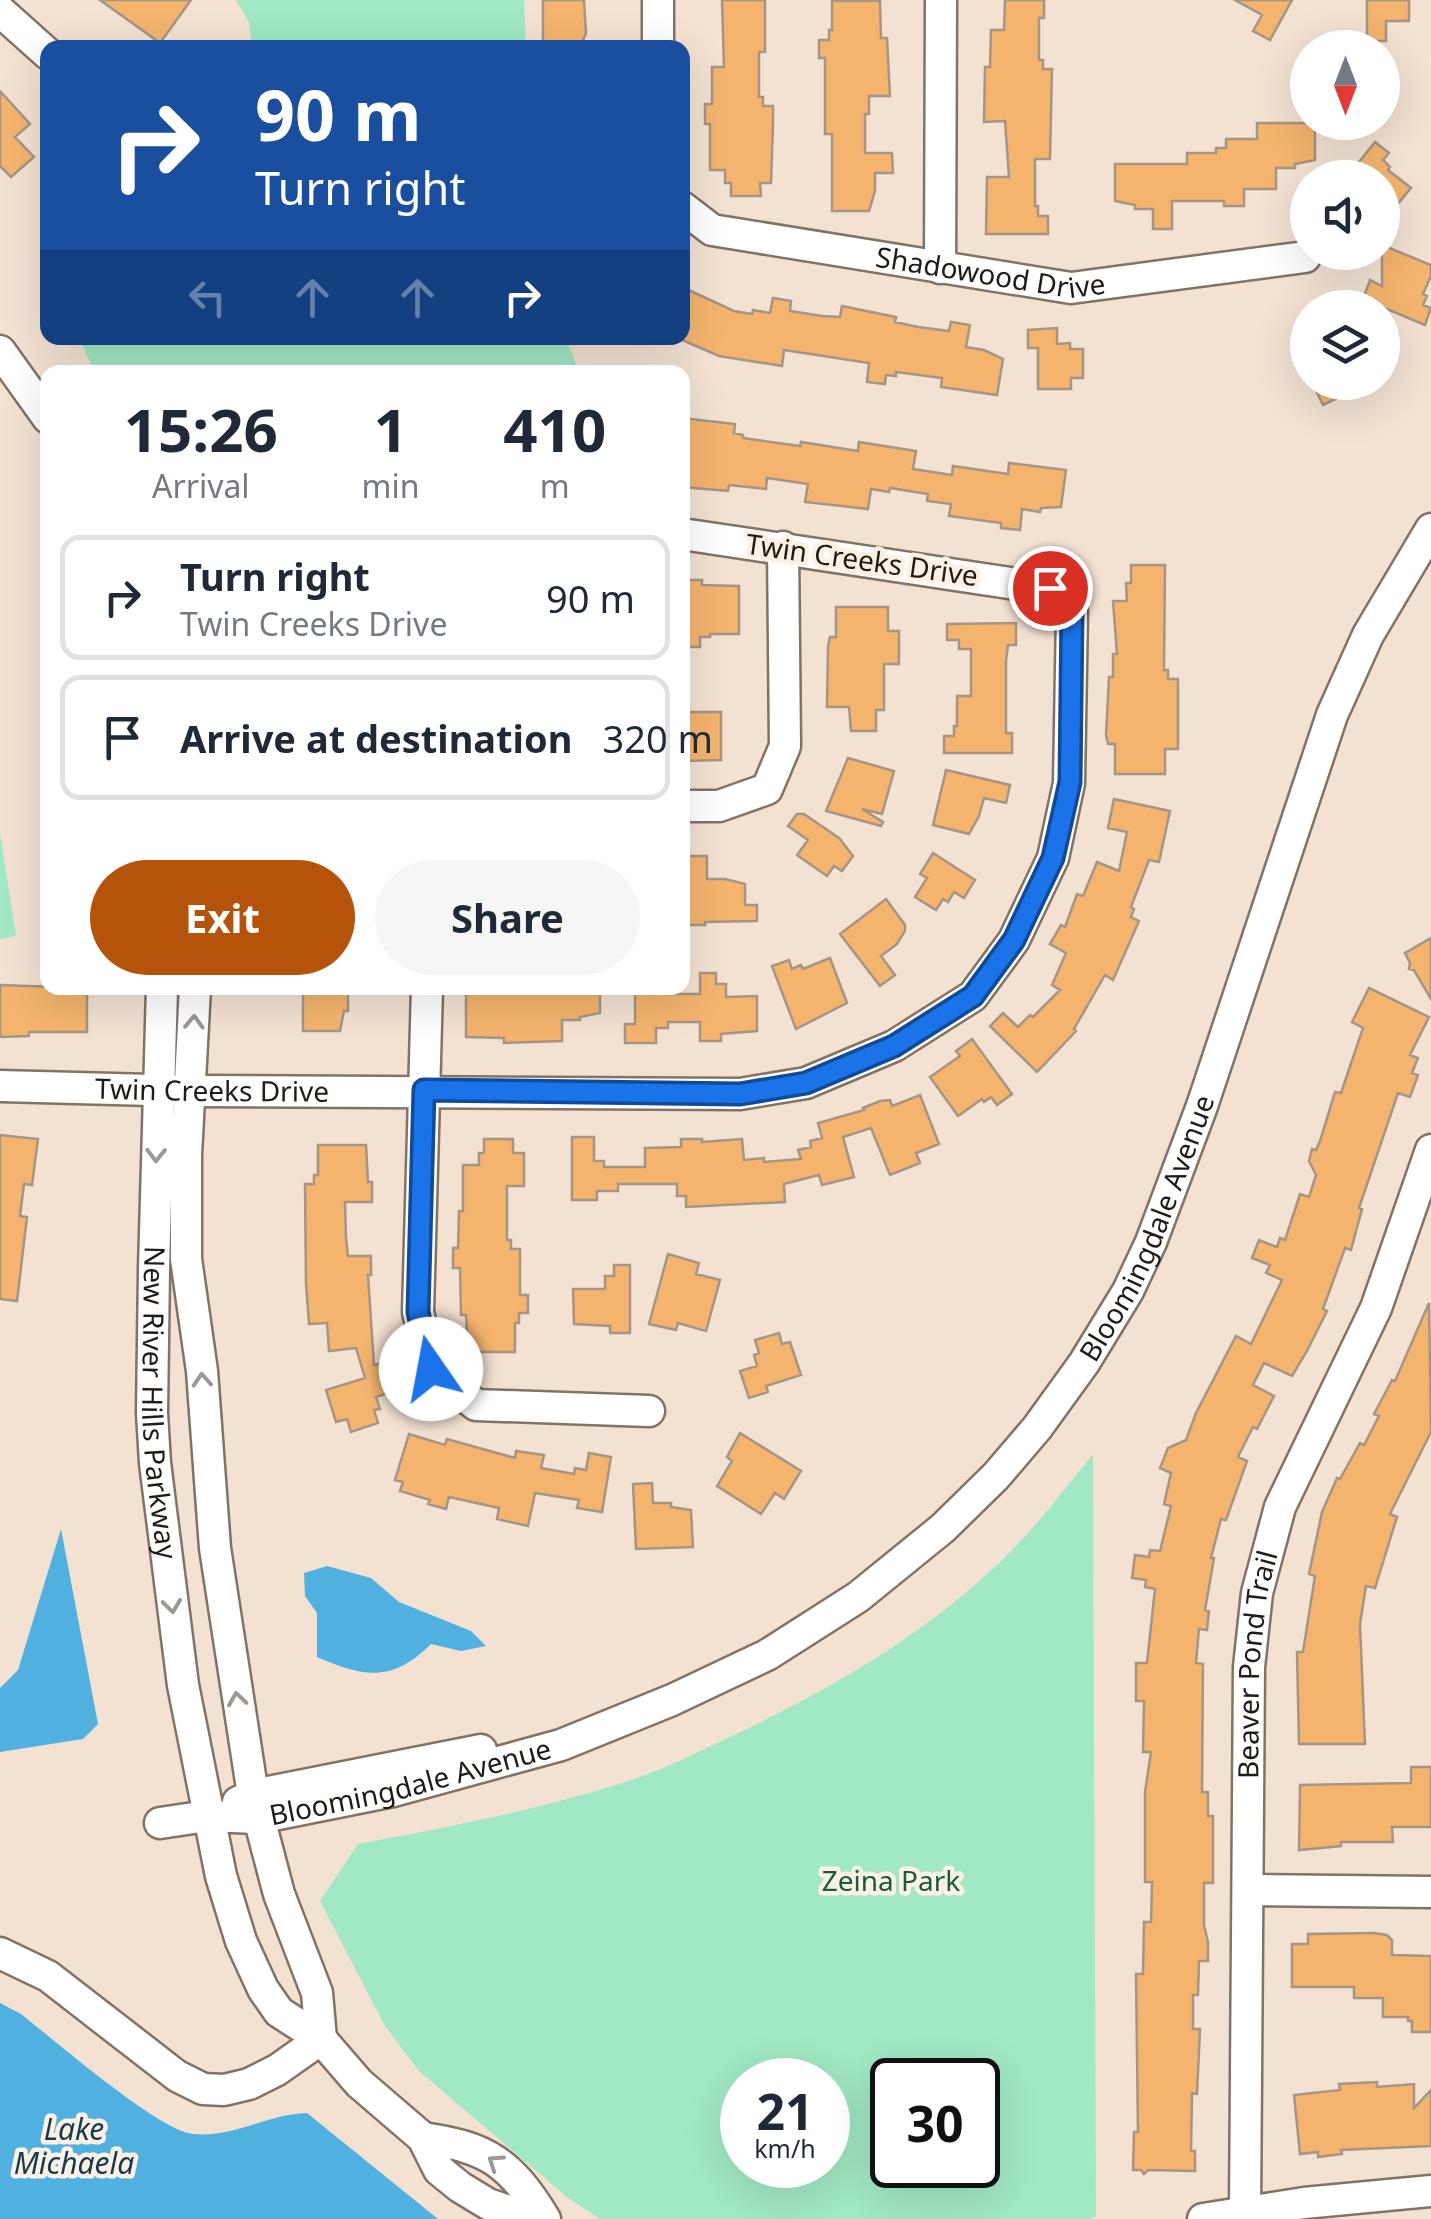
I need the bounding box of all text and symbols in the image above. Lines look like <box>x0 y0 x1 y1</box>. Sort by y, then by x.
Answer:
north arrow <box>1290 30 1400 140</box>
map controls <box>1290 30 1400 400</box>
text: 90 m <box>255 66 422 162</box>
icon: right <box>90 80 220 210</box>
text: Turn right <box>255 157 466 218</box>
button: sound <box>1290 160 1400 270</box>
street label: Shadowood Drive <box>873 237 1107 306</box>
icon: left <box>180 270 235 325</box>
icon: ahead <box>285 270 340 325</box>
icon: ahead <box>390 270 445 325</box>
icon: right <box>495 270 550 325</box>
button: layers <box>1290 290 1400 400</box>
text: 15:26 <box>124 388 278 470</box>
text: 1 <box>373 388 408 470</box>
text: 410 <box>503 388 606 470</box>
text: Arrival <box>152 464 250 507</box>
text: min <box>362 464 420 507</box>
text: m <box>540 464 570 507</box>
street label: Twin Creeks Drive <box>744 524 981 594</box>
pin <box>1008 546 1093 631</box>
text: Turn right <box>180 550 370 602</box>
icon: arrive <box>1023 561 1078 616</box>
icon: right <box>95 570 150 625</box>
text: 90 m <box>546 572 635 624</box>
text: Twin Creeks Drive <box>180 602 447 645</box>
icon: arrive <box>95 710 150 765</box>
text: Arrive at destination <box>180 712 572 764</box>
text: 320 m <box>602 712 713 764</box>
button: Exit <box>90 860 355 975</box>
button: Share <box>375 860 640 975</box>
one-way arrow <box>184 1013 205 1029</box>
street label: Twin Creeks Drive <box>94 1069 329 1110</box>
street label: Bloomingdale Avenue <box>1070 1090 1222 1368</box>
one-way arrow <box>146 1147 167 1163</box>
street label: New River Hills Parkway <box>134 1246 187 1562</box>
position arrow <box>379 1317 483 1421</box>
one-way arrow <box>192 1372 213 1388</box>
street label: Beaver Pond Trail <box>1228 1546 1286 1779</box>
one-way arrow <box>161 1599 182 1615</box>
one-way arrow <box>228 1691 249 1707</box>
street label: Bloomingdale Avenue <box>266 1729 555 1833</box>
park label: Zeina Park <box>822 1861 960 1899</box>
speed limit sign: 30 <box>870 2058 1000 2188</box>
text: 21 <box>756 2077 814 2145</box>
water label: Lake Michaela <box>14 2108 134 2183</box>
text: km/h <box>754 2131 816 2165</box>
one-way arrow <box>487 2156 506 2174</box>

